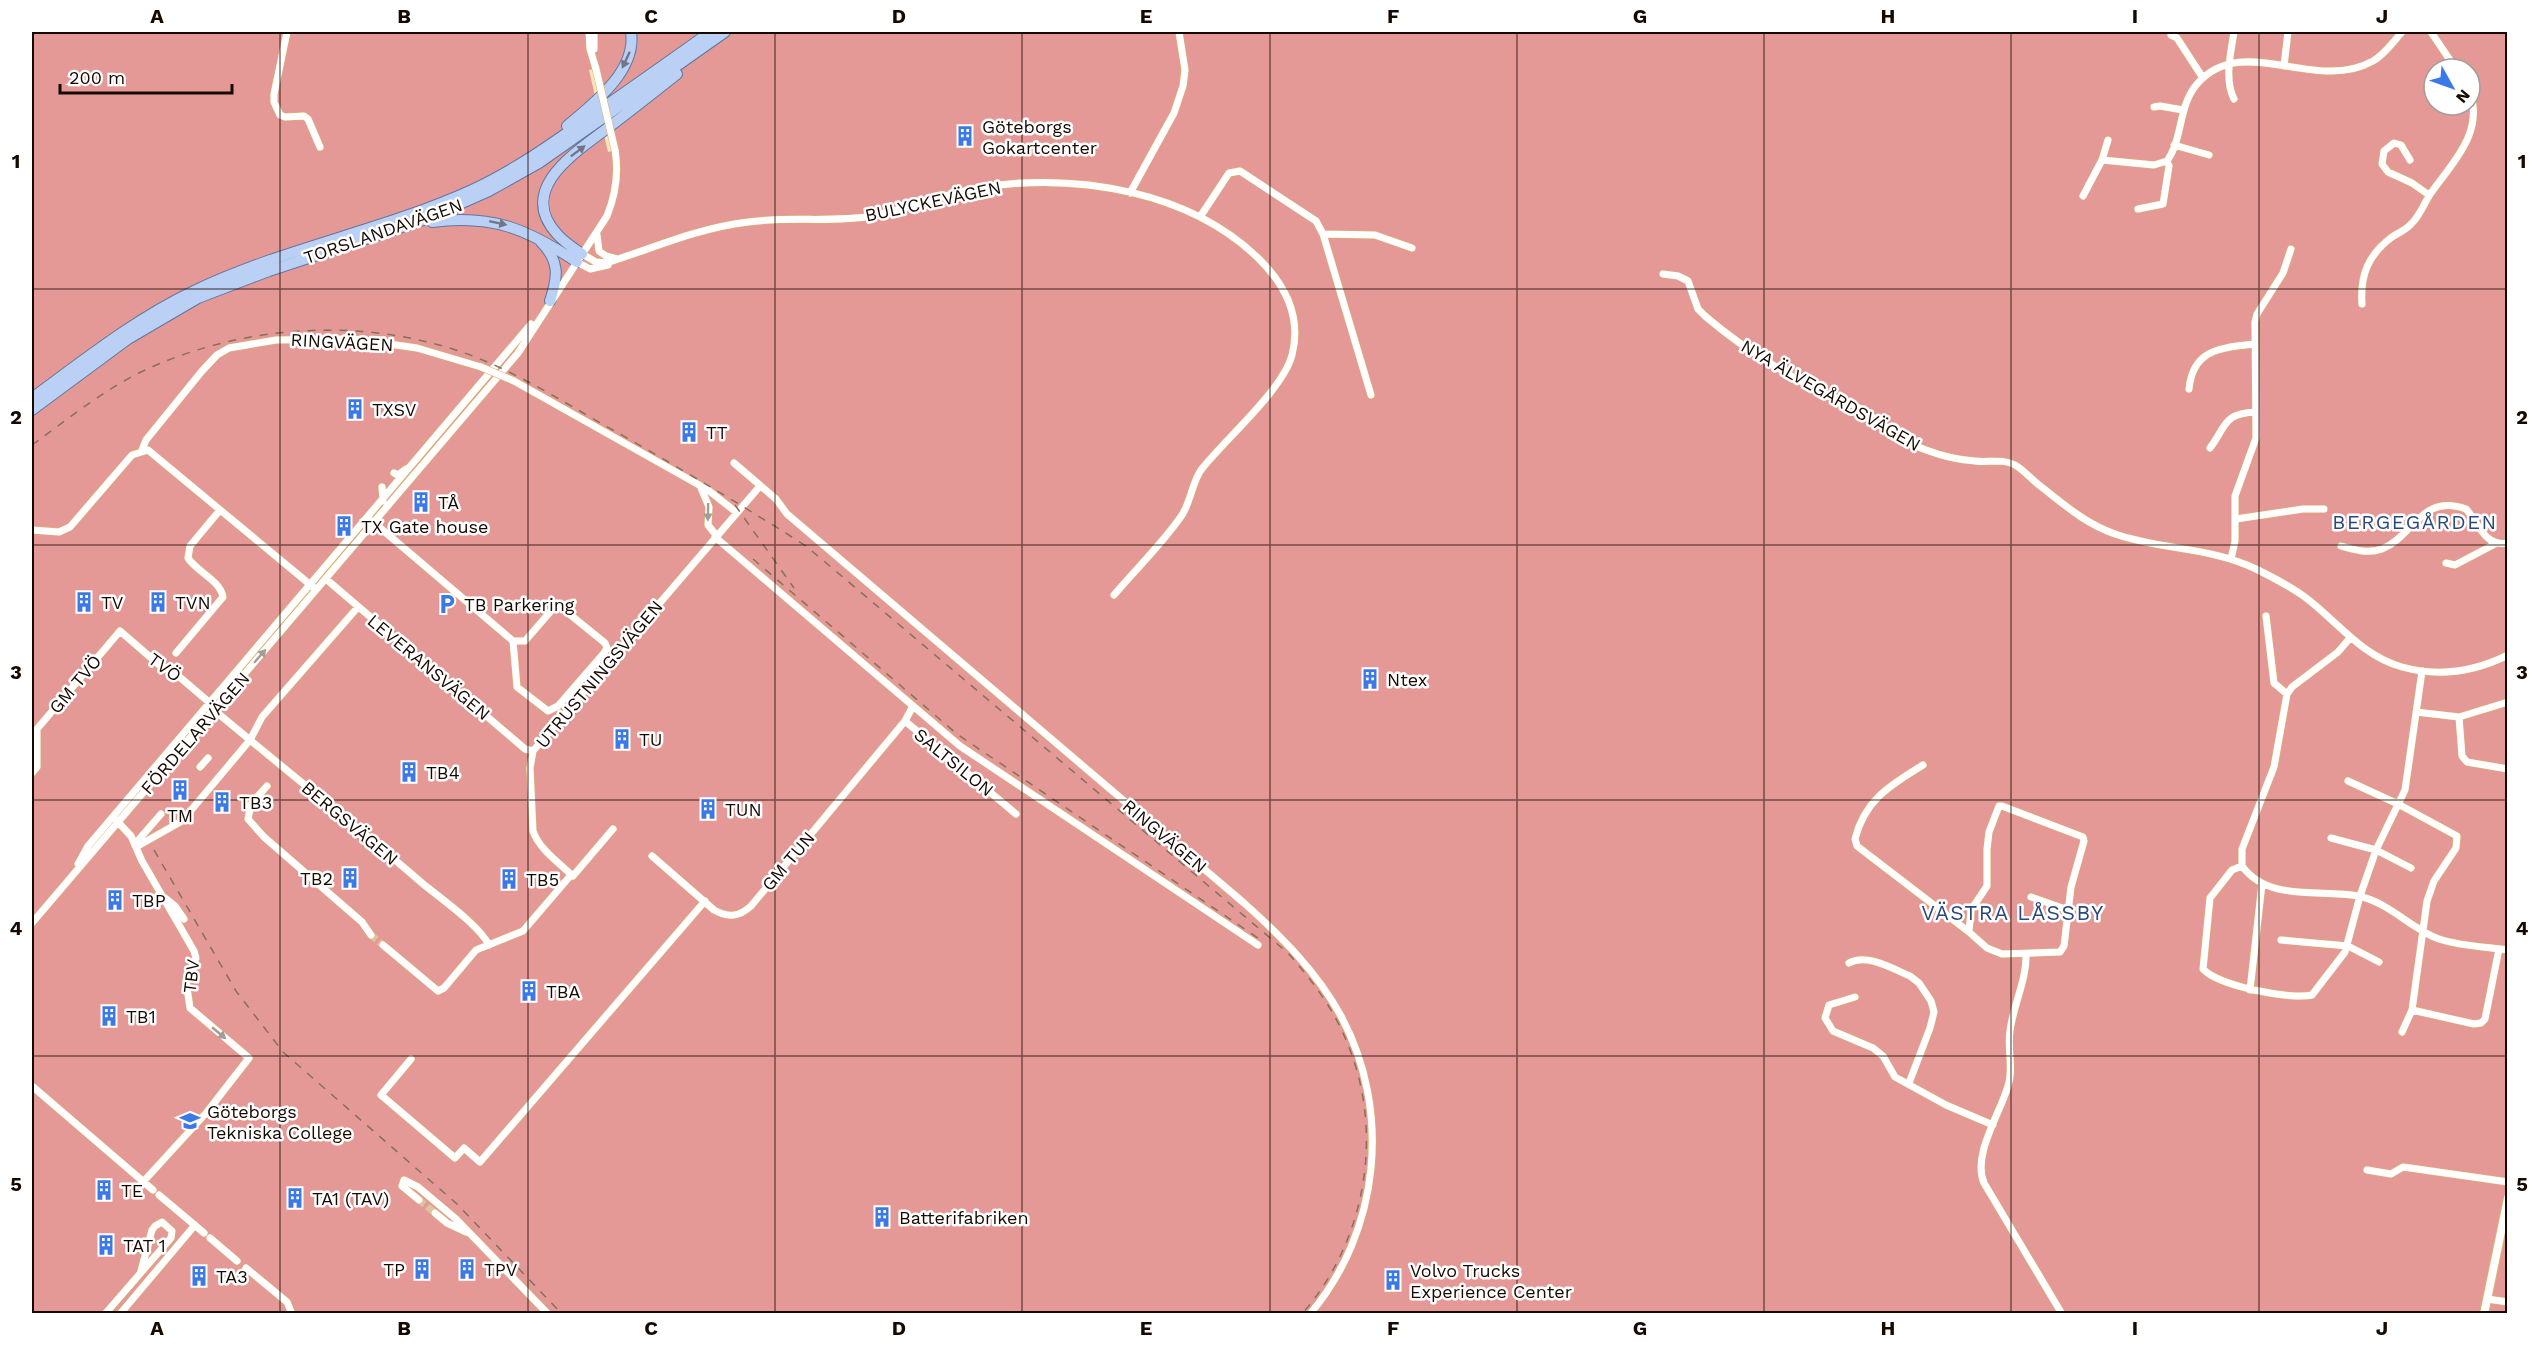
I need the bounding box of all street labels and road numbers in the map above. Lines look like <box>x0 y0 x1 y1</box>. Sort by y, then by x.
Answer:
street label: BULYCKEVÄGEN <box>863 176 1003 226</box>
street label: TORSLANDAVÄGEN <box>301 194 465 268</box>
street label: RINGVÄGEN <box>290 329 394 355</box>
street label: NYA ÄLVEGÅRDSVÄGEN <box>1738 335 1924 455</box>
street label: UTRUSTNINGSVÄGEN <box>531 596 667 752</box>
street label: LEVERANSVÄGEN <box>363 610 495 724</box>
street label: TVÖ <box>144 648 186 686</box>
street label: GM TVÖ <box>45 651 105 717</box>
street label: FÖRDELARVÄGEN <box>136 668 254 798</box>
street label: SALTSILON <box>910 724 998 800</box>
street label: BERGSVÄGEN <box>298 777 402 869</box>
street label: RINGVÄGEN <box>1119 795 1211 877</box>
street label: GM TUN <box>757 827 819 895</box>
street label: TBV <box>179 957 204 994</box>

